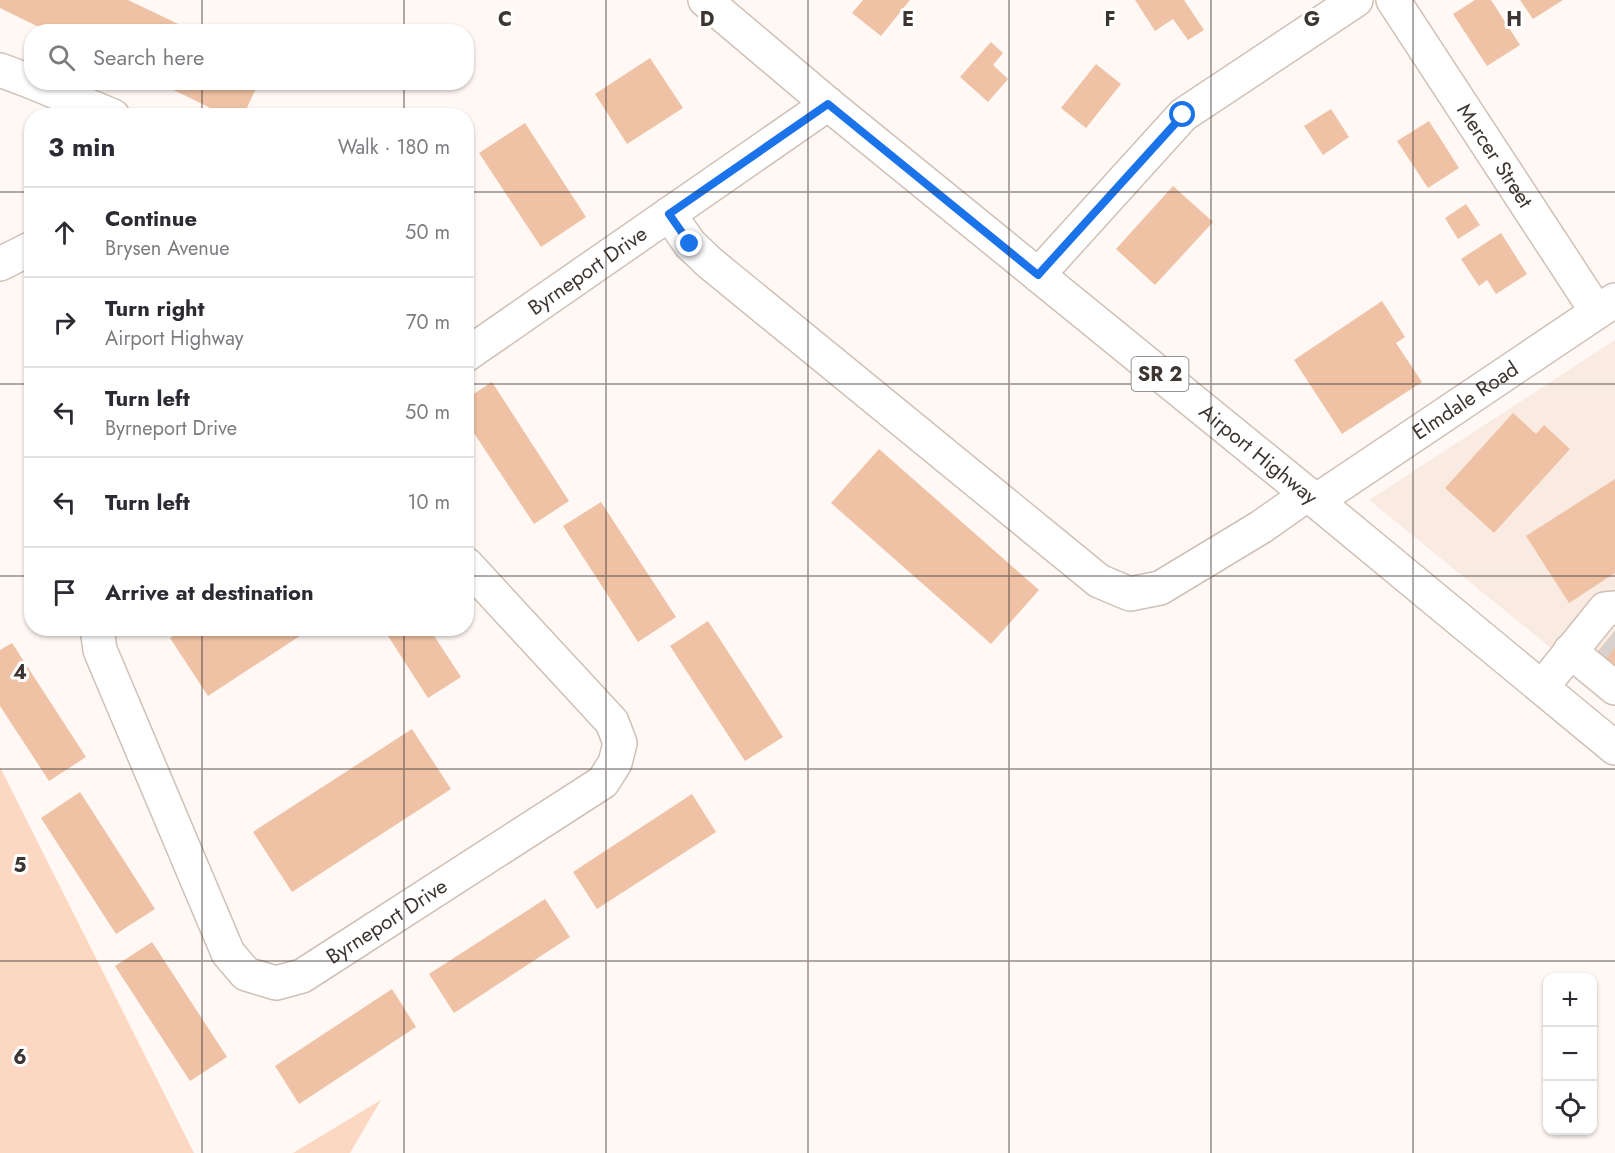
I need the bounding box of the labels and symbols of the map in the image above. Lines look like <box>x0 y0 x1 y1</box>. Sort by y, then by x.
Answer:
text: C <box>498 5 512 34</box>
text: D <box>700 5 714 34</box>
text: E <box>902 5 914 34</box>
text: F <box>1104 5 1116 34</box>
text: G <box>1304 5 1320 34</box>
text: H <box>1506 5 1522 34</box>
street label: Mercer Street <box>1450 98 1540 214</box>
route start <box>1169 101 1195 127</box>
street label: Byrneport Drive <box>522 219 653 323</box>
route end <box>676 230 702 256</box>
street label: Elmdale Road <box>1406 354 1524 447</box>
road number: SR 2 <box>1132 357 1188 391</box>
street label: Airport Highway <box>1193 397 1325 512</box>
text: 4 <box>13 658 27 687</box>
text: 5 <box>14 851 27 880</box>
street label: Byrneport Drive <box>320 871 453 971</box>
text: 6 <box>13 1043 27 1072</box>

